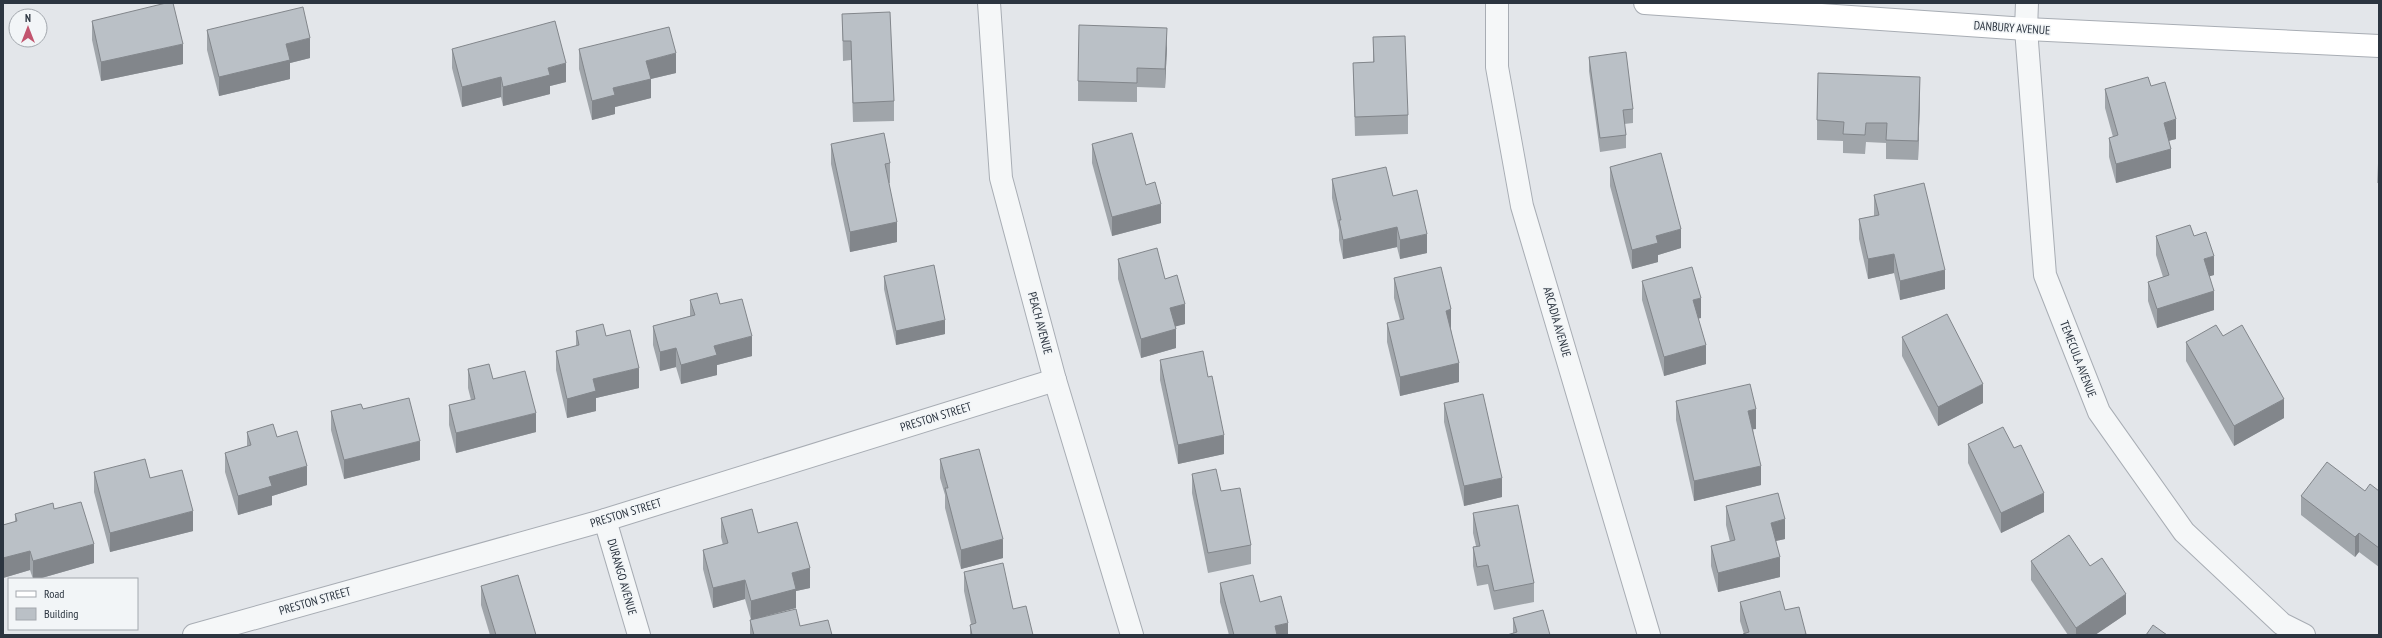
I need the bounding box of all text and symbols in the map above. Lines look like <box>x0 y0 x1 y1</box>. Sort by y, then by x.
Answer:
north arrow <box>8 8 48 48</box>
text: N <box>25 11 31 25</box>
street label: DANBURY AVENUE <box>1973 17 2051 38</box>
street label: ARCADIA AVENUE <box>1540 285 1575 359</box>
street label: PEACH AVENUE <box>1025 290 1056 356</box>
street label: TEMECULA AVENUE <box>2057 318 2100 399</box>
street label: PRESTON STREET <box>898 398 974 434</box>
street label: PRESTON STREET <box>588 494 664 530</box>
street label: DURANGO AVENUE <box>604 537 641 617</box>
legend <box>8 578 138 630</box>
street label: PRESTON STREET <box>277 583 353 618</box>
text: Road <box>44 586 64 601</box>
text: Building <box>44 606 79 621</box>

